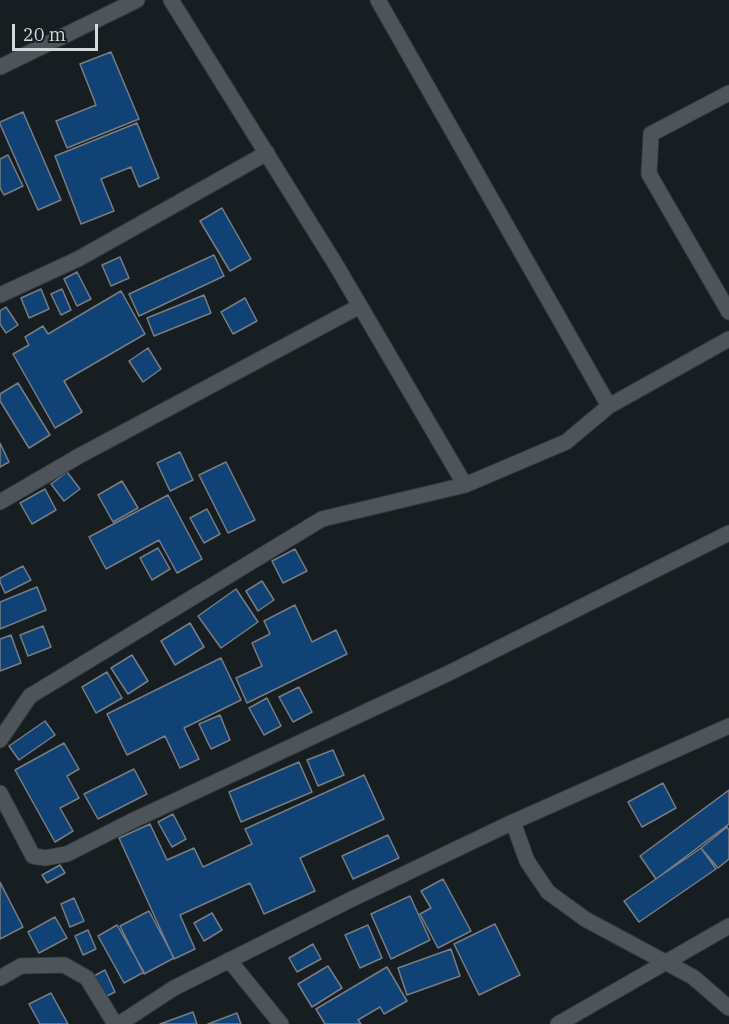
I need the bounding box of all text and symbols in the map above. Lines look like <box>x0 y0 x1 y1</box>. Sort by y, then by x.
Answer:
scale bar <box>15 12 100 50</box>
text: 20 m <box>23 23 66 46</box>

